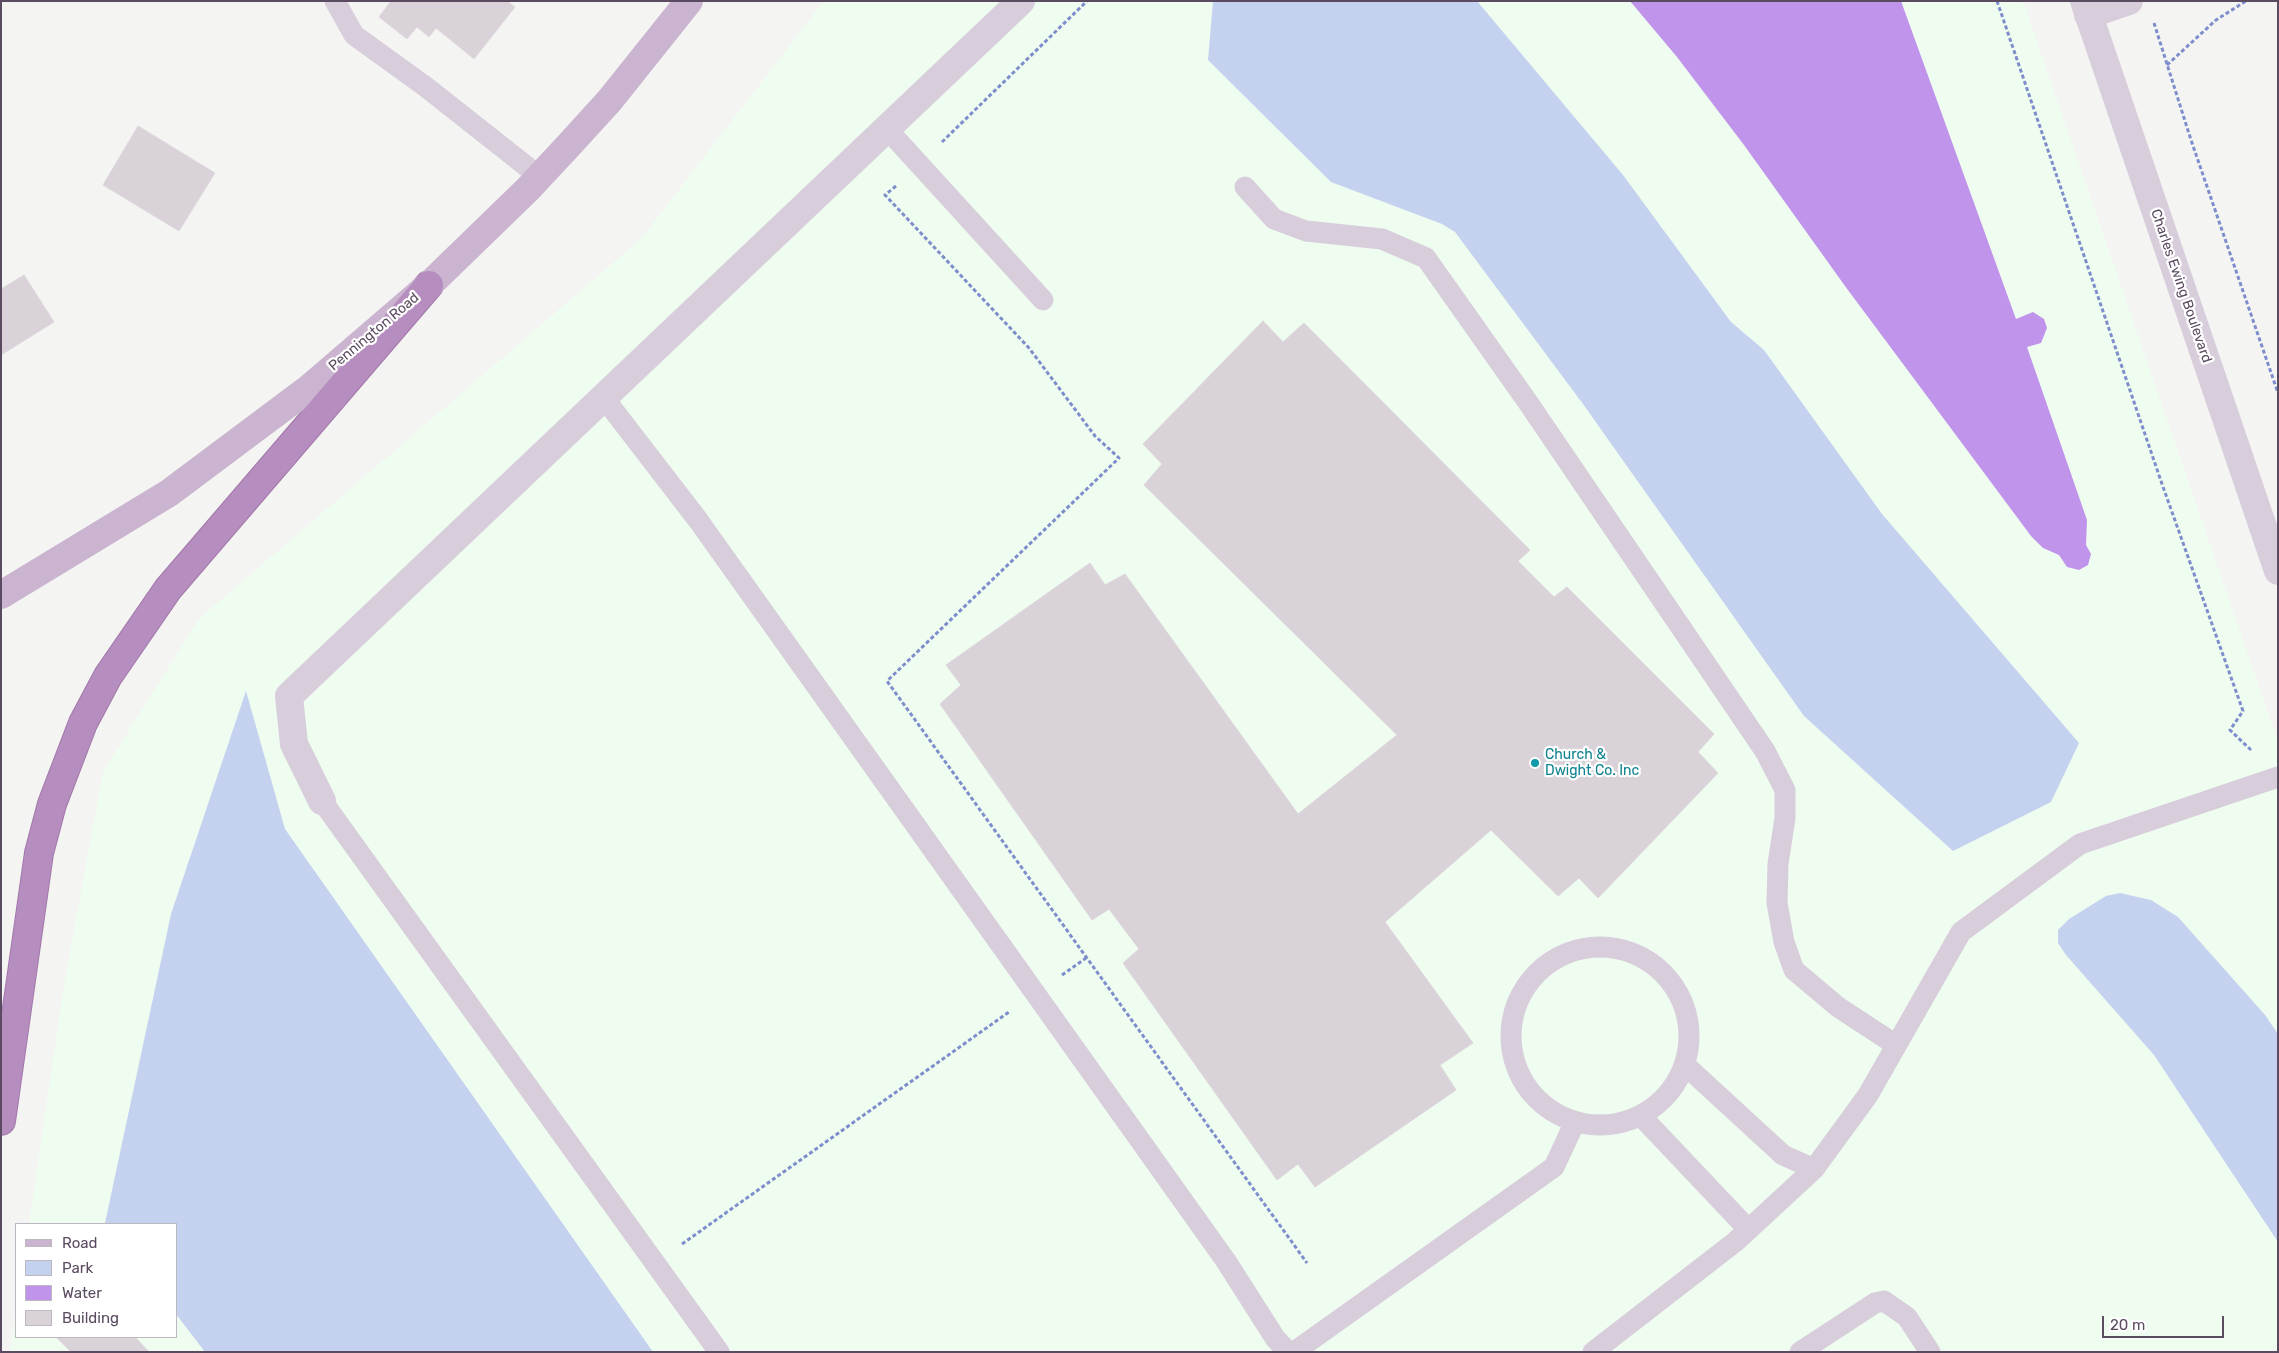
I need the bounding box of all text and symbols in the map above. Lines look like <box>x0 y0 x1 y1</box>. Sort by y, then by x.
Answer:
street label: Charles Ewing Boulevard <box>2147 207 2215 365</box>
street label: Pennington Road <box>325 289 423 375</box>
place label: Church & Dwight Co. Inc <box>1545 747 1639 780</box>
marker: Church & Dwight Co. Inc <box>1529 757 1541 769</box>
legend <box>15 1223 178 1338</box>
text: Road <box>62 1234 98 1252</box>
text: Park <box>62 1259 93 1277</box>
text: Water <box>62 1284 102 1302</box>
scale bar <box>2104 1306 2226 1338</box>
text: Building <box>62 1309 119 1327</box>
text: 20 m <box>2110 1316 2145 1334</box>

